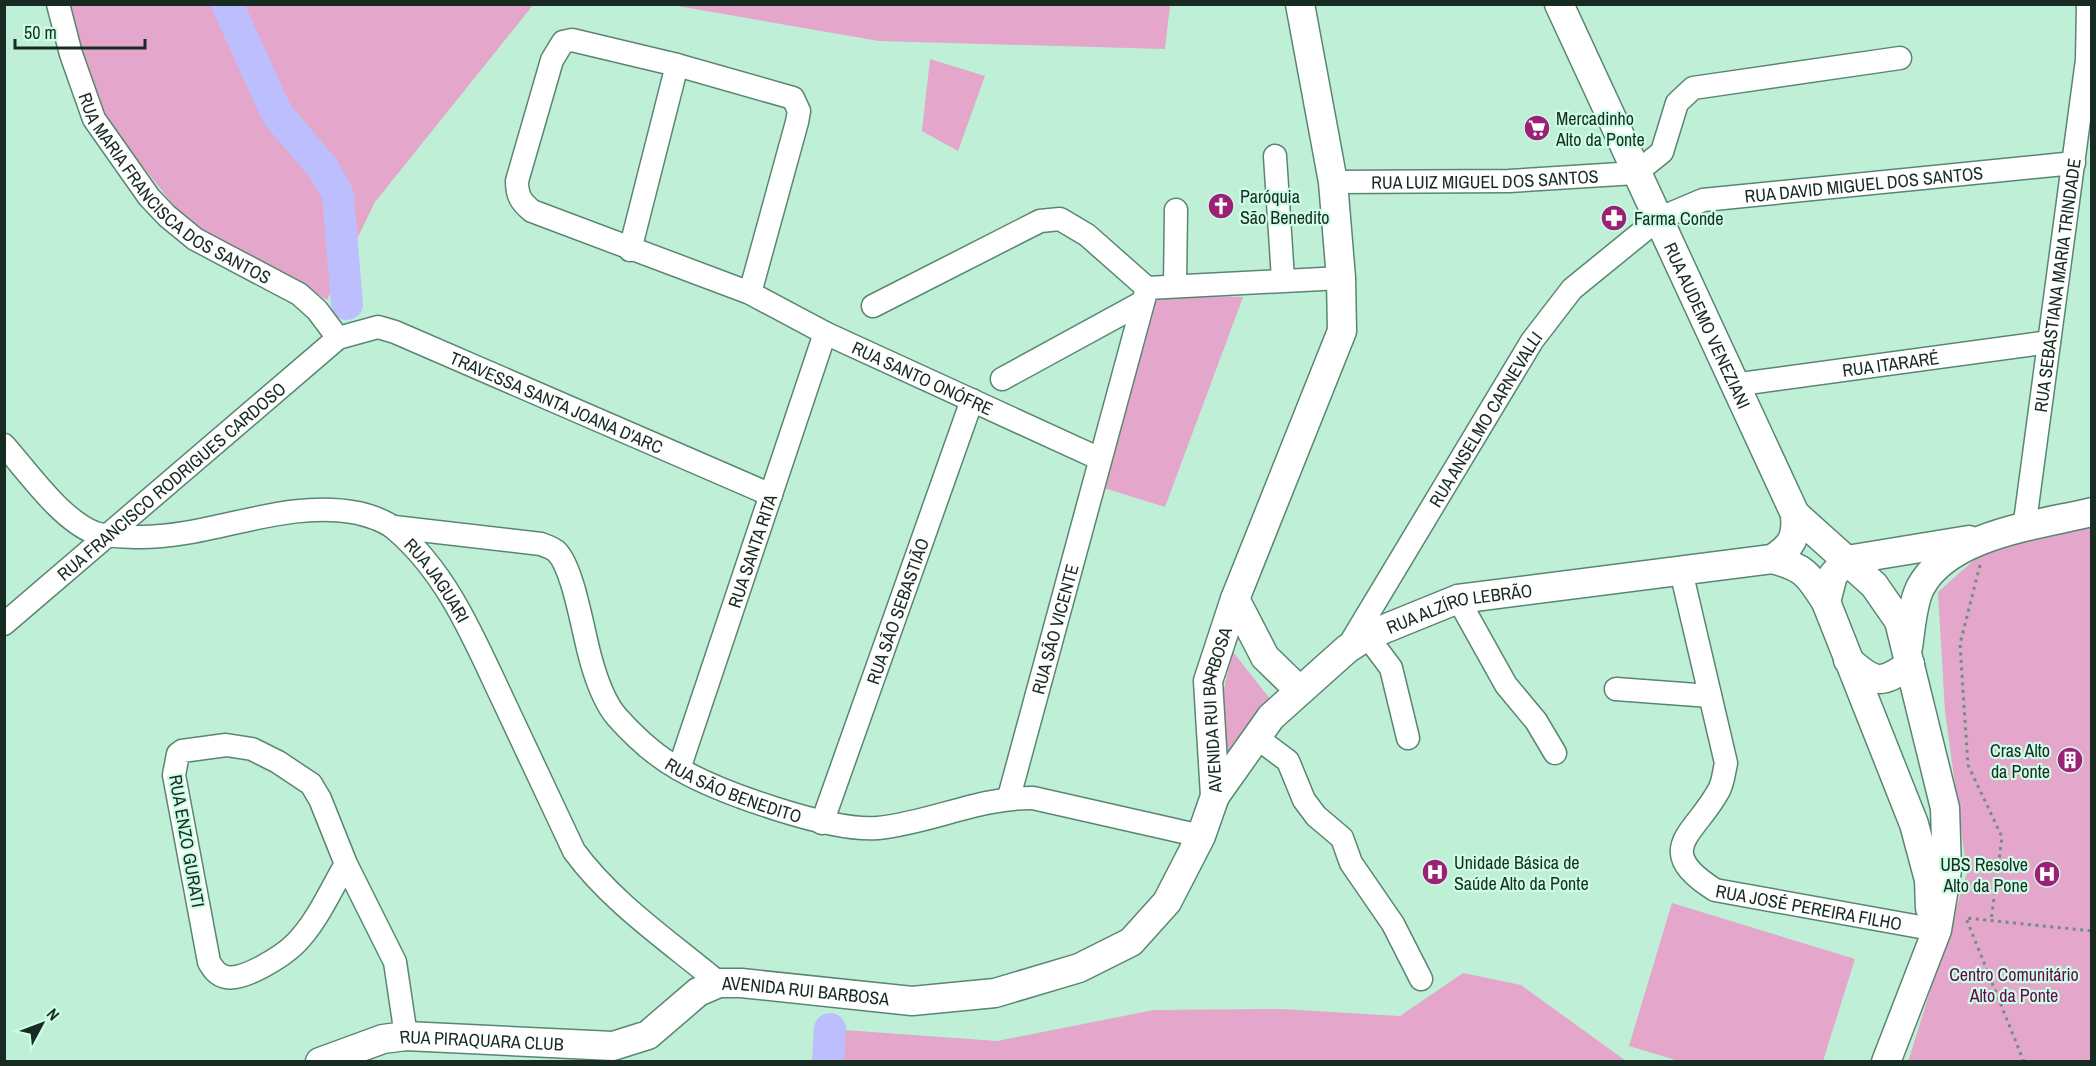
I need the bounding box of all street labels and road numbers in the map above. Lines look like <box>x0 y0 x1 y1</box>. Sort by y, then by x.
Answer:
street label: RUA MARIA FRANCISCA DOS SANTOS <box>73 89 276 290</box>
street label: RUA SEBASTIANA MARIA TRINDADE <box>2027 157 2086 414</box>
street label: RUA DAVID MIGUEL DOS SANTOS <box>1743 160 1984 208</box>
street label: RUA LUIZ MIGUEL DOS SANTOS <box>1371 163 1599 194</box>
street label: RUA AUDEMO VENEZIANI <box>1658 238 1757 412</box>
street label: RUA ANSELMO CARNEVALLI <box>1423 326 1548 512</box>
street label: RUA SANTO ONÓFRE <box>848 335 997 421</box>
street label: TRAVESSA SANTA JOANA D'ARC <box>446 345 667 459</box>
street label: RUA ITARARÉ <box>1841 345 1940 383</box>
street label: RUA FRANCISCO RODRIGUES CARDOSO <box>51 376 291 586</box>
street label: RUA SANTA RITA <box>721 491 783 611</box>
street label: RUA JAGUARI <box>399 532 476 627</box>
street label: RUA SÃO SEBASTIÃO <box>860 534 935 687</box>
street label: RUA SÃO VICENTE <box>1025 561 1084 697</box>
street label: RUA ALZÍRO LEBRÃO <box>1382 577 1534 639</box>
street label: AVENIDA RUI BARBOSA <box>1195 624 1238 794</box>
street label: RUA SÃO BENEDITO <box>661 751 805 828</box>
street label: RUA ENZO GURATI <box>163 773 211 909</box>
street label: RUA JOSÉ PEREIRA FILHO <box>1714 878 1904 936</box>
street label: AVENIDA RUI BARBOSA <box>721 971 891 1011</box>
street label: RUA PIRAQUARA CLUB <box>398 1023 564 1056</box>

